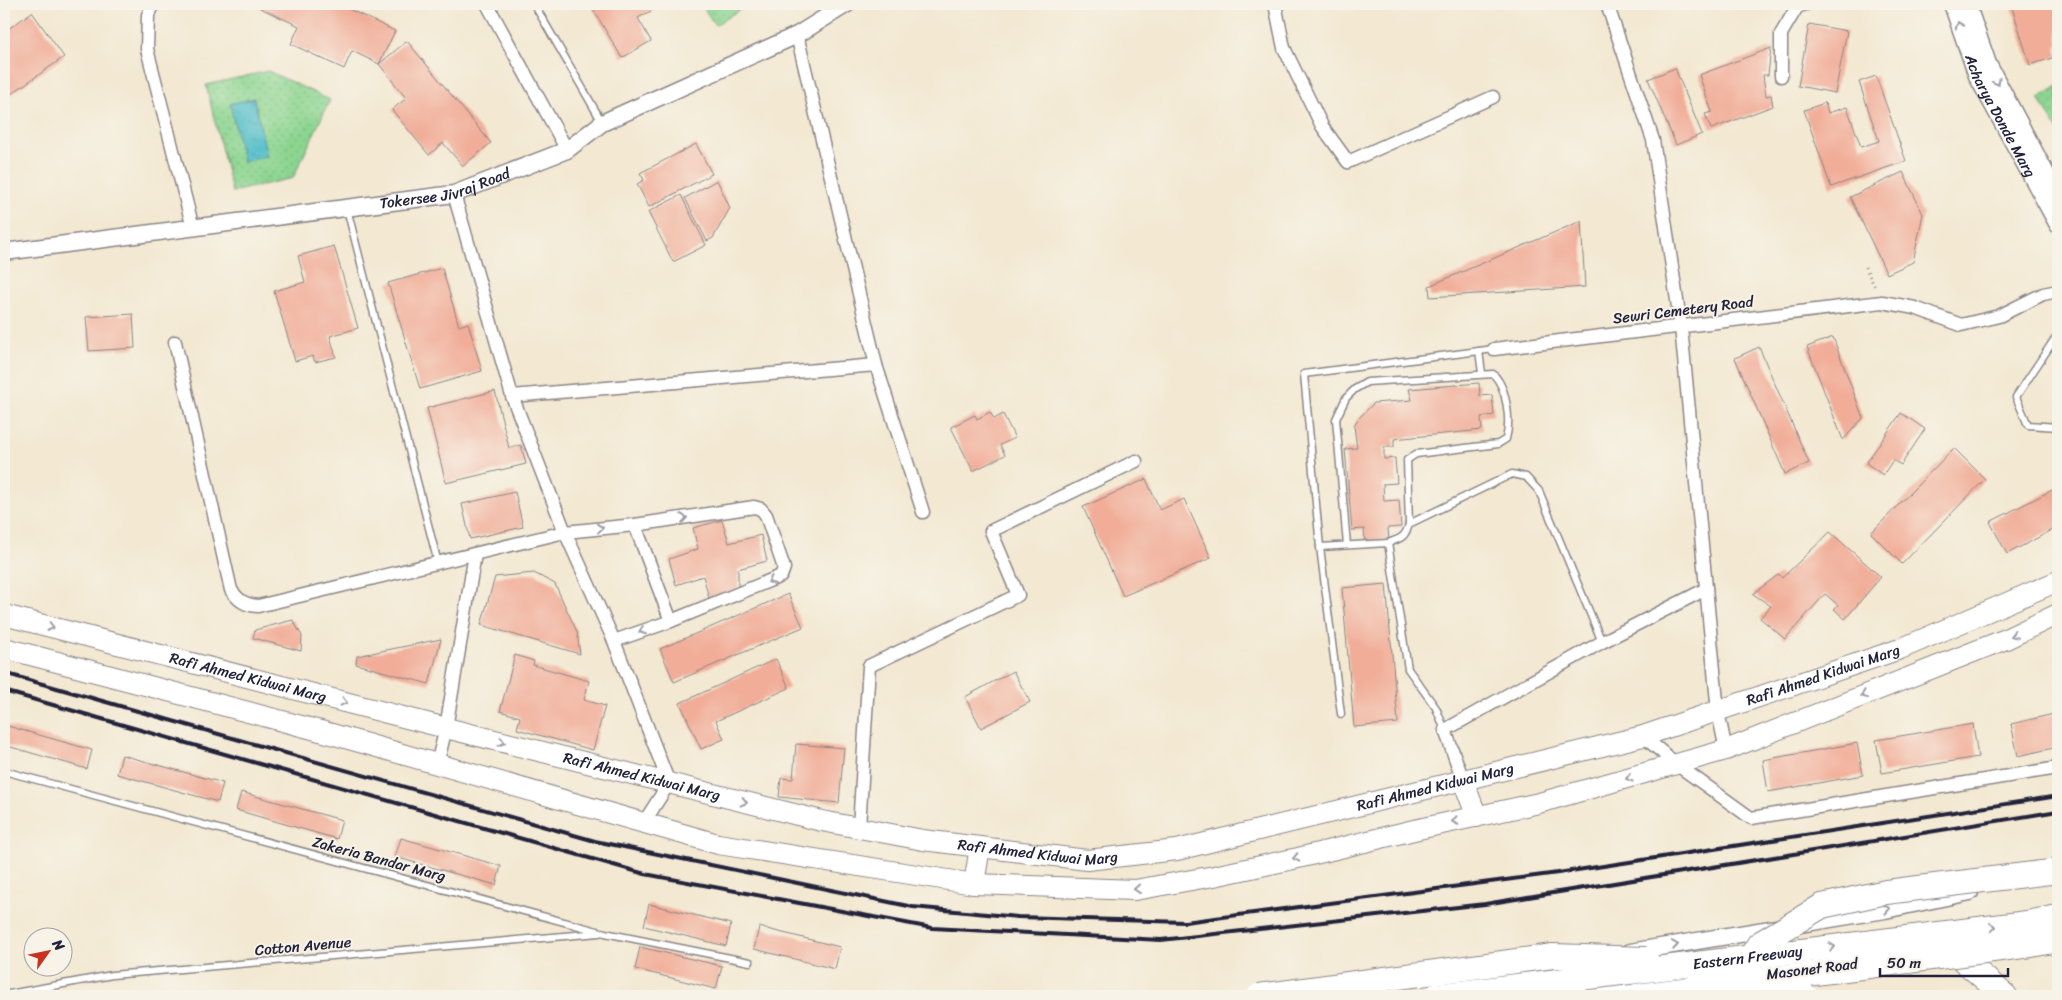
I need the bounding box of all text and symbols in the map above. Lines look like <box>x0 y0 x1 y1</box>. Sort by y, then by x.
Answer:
one-way arrow <box>1955 22 1965 30</box>
street label: Acharya Donde Marg <box>1957 50 2043 183</box>
one-way arrow <box>1991 76 2001 85</box>
street label: Tokersee Jivraj Road <box>378 160 515 216</box>
street label: Sewri Cemetery Road <box>1611 288 1756 332</box>
one-way arrow <box>679 513 688 523</box>
one-way arrow <box>597 523 605 534</box>
one-way arrow <box>767 575 776 586</box>
one-way arrow <box>46 621 55 632</box>
one-way arrow <box>639 625 647 635</box>
one-way arrow <box>2011 629 2020 639</box>
street label: Rafi Ahmed Kidwai Marg <box>1743 637 1904 713</box>
street label: Rafi Ahmed Kidwai Marg <box>167 645 330 710</box>
one-way arrow <box>1860 690 1868 700</box>
one-way arrow <box>340 696 348 707</box>
one-way arrow <box>497 736 506 747</box>
street label: Rafi Ahmed Kidwai Marg <box>561 744 724 809</box>
street label: Rafi Ahmed Kidwai Marg <box>1354 755 1517 819</box>
one-way arrow <box>1626 772 1634 782</box>
one-way arrow <box>740 796 749 807</box>
one-way arrow <box>1450 816 1459 826</box>
street label: Zakeria Bandar Marg <box>309 829 449 889</box>
street label: Rafi Ahmed Kidwai Marg <box>956 831 1120 873</box>
one-way arrow <box>1292 853 1301 863</box>
one-way arrow <box>1133 883 1141 894</box>
one-way arrow <box>1883 904 1892 915</box>
one-way arrow <box>1989 922 1997 933</box>
north arrow <box>22 928 72 978</box>
street label: Cotton Avenue <box>254 929 353 963</box>
text: N <box>45 933 72 956</box>
street label: Eastern Freeway <box>1691 938 1804 977</box>
one-way arrow <box>1671 940 1680 950</box>
one-way arrow <box>1828 942 1836 953</box>
scale bar <box>1880 945 2007 977</box>
street label: Masonet Road <box>1765 950 1860 987</box>
text: 50 m <box>1887 950 1922 976</box>

